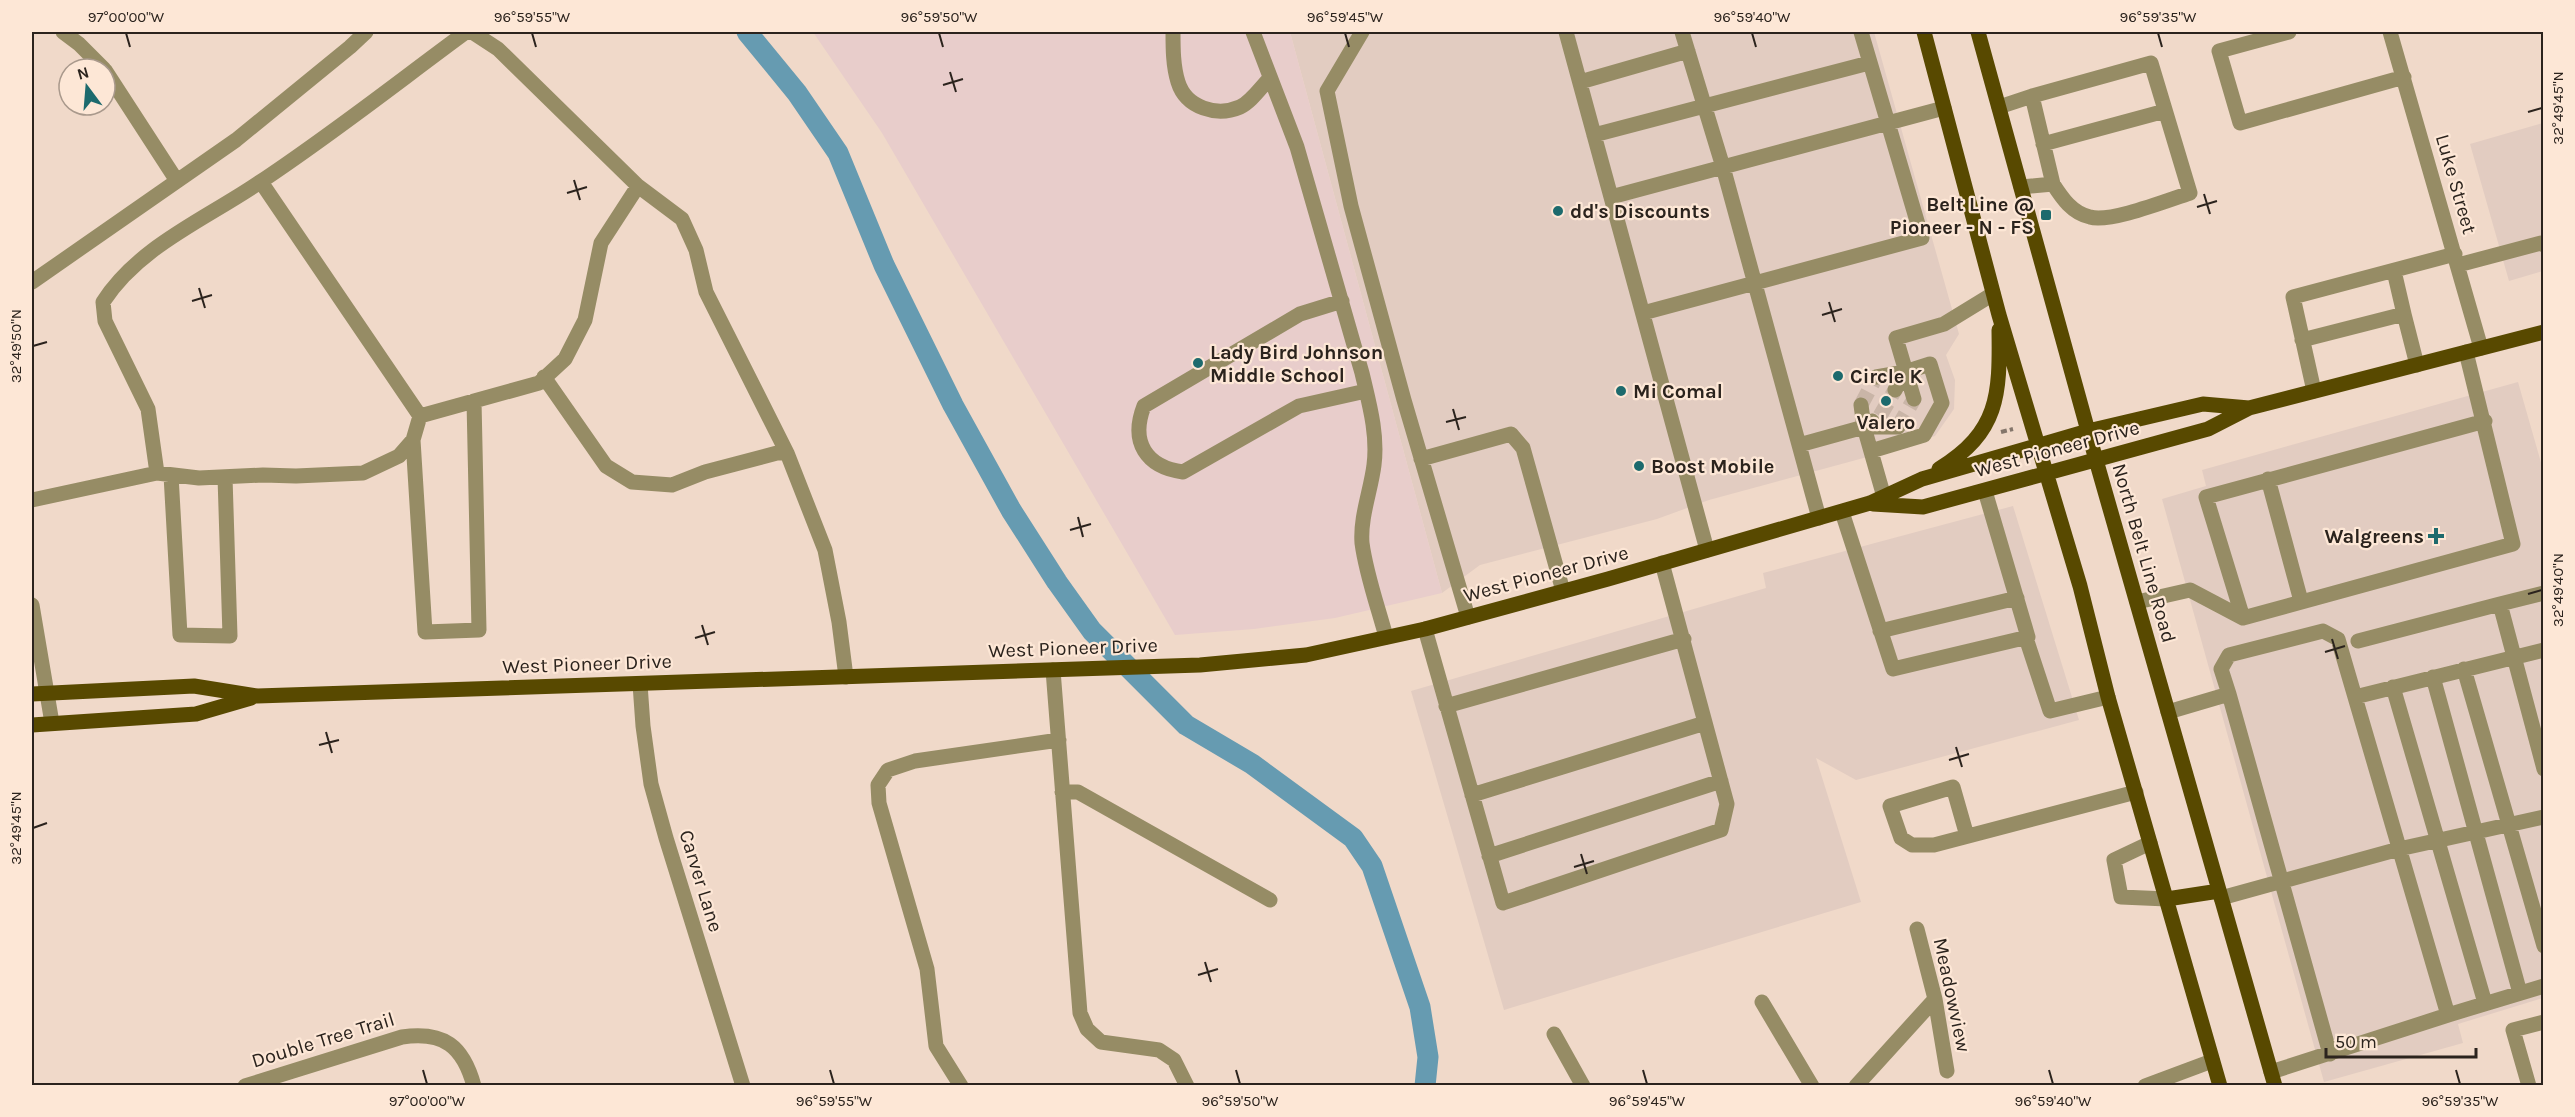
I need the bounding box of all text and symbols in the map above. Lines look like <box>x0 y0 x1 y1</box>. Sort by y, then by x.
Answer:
text: 97°00'00"W <box>88 8 165 26</box>
text: 96°59'55"W <box>494 8 571 26</box>
text: 96°59'50"W <box>901 8 978 26</box>
text: 96°59'45"W <box>1307 8 1384 26</box>
text: 96°59'40"W <box>1714 8 1791 26</box>
text: 96°59'35"W <box>2120 8 2197 26</box>
north arrow <box>57 57 117 117</box>
text: N <box>75 62 91 84</box>
text: 32°49'45"N <box>2549 71 2567 145</box>
street label: Luke Street <box>2431 131 2481 237</box>
place label: Belt Line @ Pioneer - N - FS <box>1890 193 2034 239</box>
place label: dd's Discounts <box>1570 200 1710 223</box>
marker: dd's Discounts <box>1551 204 1565 218</box>
marker: Belt Line @ Pioneer - N - FS <box>2039 208 2053 222</box>
text: 32°49'50"N <box>7 309 25 383</box>
place label: Lady Bird Johnson Middle School <box>1210 341 1383 387</box>
marker: Lady Bird Johnson Middle School <box>1191 356 1205 370</box>
place label: Circle K <box>1850 365 1923 388</box>
marker: Circle K <box>1831 369 1845 383</box>
place label: Mi Comal <box>1633 380 1723 403</box>
marker: Mi Comal <box>1614 384 1628 398</box>
marker: Valero <box>1879 394 1893 408</box>
place label: Valero <box>1857 411 1915 434</box>
street label: West Pioneer Drive <box>1972 416 2142 482</box>
place label: Boost Mobile <box>1651 455 1774 478</box>
marker: Boost Mobile <box>1632 459 1646 473</box>
street label: North Belt Line Road <box>2107 461 2181 645</box>
place label: Walgreens <box>2324 525 2424 548</box>
marker: Walgreens <box>2429 529 2443 543</box>
street label: West Pioneer Drive <box>1461 541 1631 607</box>
text: 32°49'40"N <box>2549 553 2567 627</box>
street label: West Pioneer Drive <box>988 634 1158 662</box>
street label: West Pioneer Drive <box>502 650 672 678</box>
text: 32°49'45"N <box>7 791 25 865</box>
street label: Carver Lane <box>675 827 727 935</box>
street label: Meadowview <box>1929 936 1975 1055</box>
street label: Double Tree Trail <box>249 1007 397 1073</box>
scale bar <box>2326 1021 2476 1059</box>
text: 50 m <box>2335 1031 2377 1053</box>
text: 97°00'00"W <box>389 1092 466 1110</box>
text: 96°59'55"W <box>796 1092 873 1110</box>
text: 96°59'50"W <box>1202 1092 1279 1110</box>
text: 96°59'45"W <box>1609 1092 1686 1110</box>
text: 96°59'40"W <box>2015 1092 2092 1110</box>
text: 96°59'35"W <box>2422 1092 2499 1110</box>

